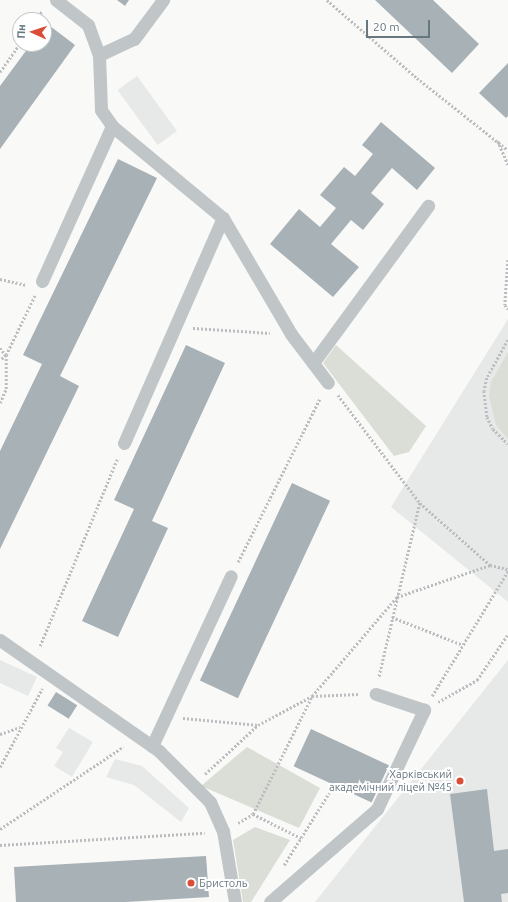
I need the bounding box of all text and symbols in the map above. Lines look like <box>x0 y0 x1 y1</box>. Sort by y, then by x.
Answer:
north arrow <box>12 12 52 52</box>
scale bar <box>368 12 432 38</box>
text: 20 m <box>373 20 400 33</box>
text: Пн <box>15 24 27 39</box>
place label: Харківський академічний ліцей №45 <box>329 768 452 794</box>
marker: Харківський академічний ліцей №45 <box>455 776 465 786</box>
place label: Бристоль <box>199 876 247 890</box>
marker: Бристоль <box>186 878 196 888</box>

